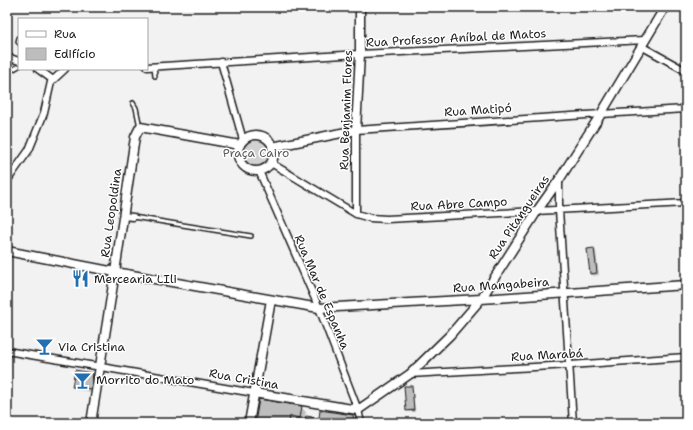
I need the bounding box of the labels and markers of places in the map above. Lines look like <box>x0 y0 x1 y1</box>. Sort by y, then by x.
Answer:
restaurant icon: Mercearia LIli <box>71 269 91 289</box>
place label: Mercearia LIli <box>94 271 177 287</box>
bar icon: Via Cristina <box>35 337 55 357</box>
place label: Via Cristina <box>58 339 125 355</box>
bar icon: Morrito do Mato <box>73 370 93 390</box>
place label: Morrito do Mato <box>96 372 194 388</box>

